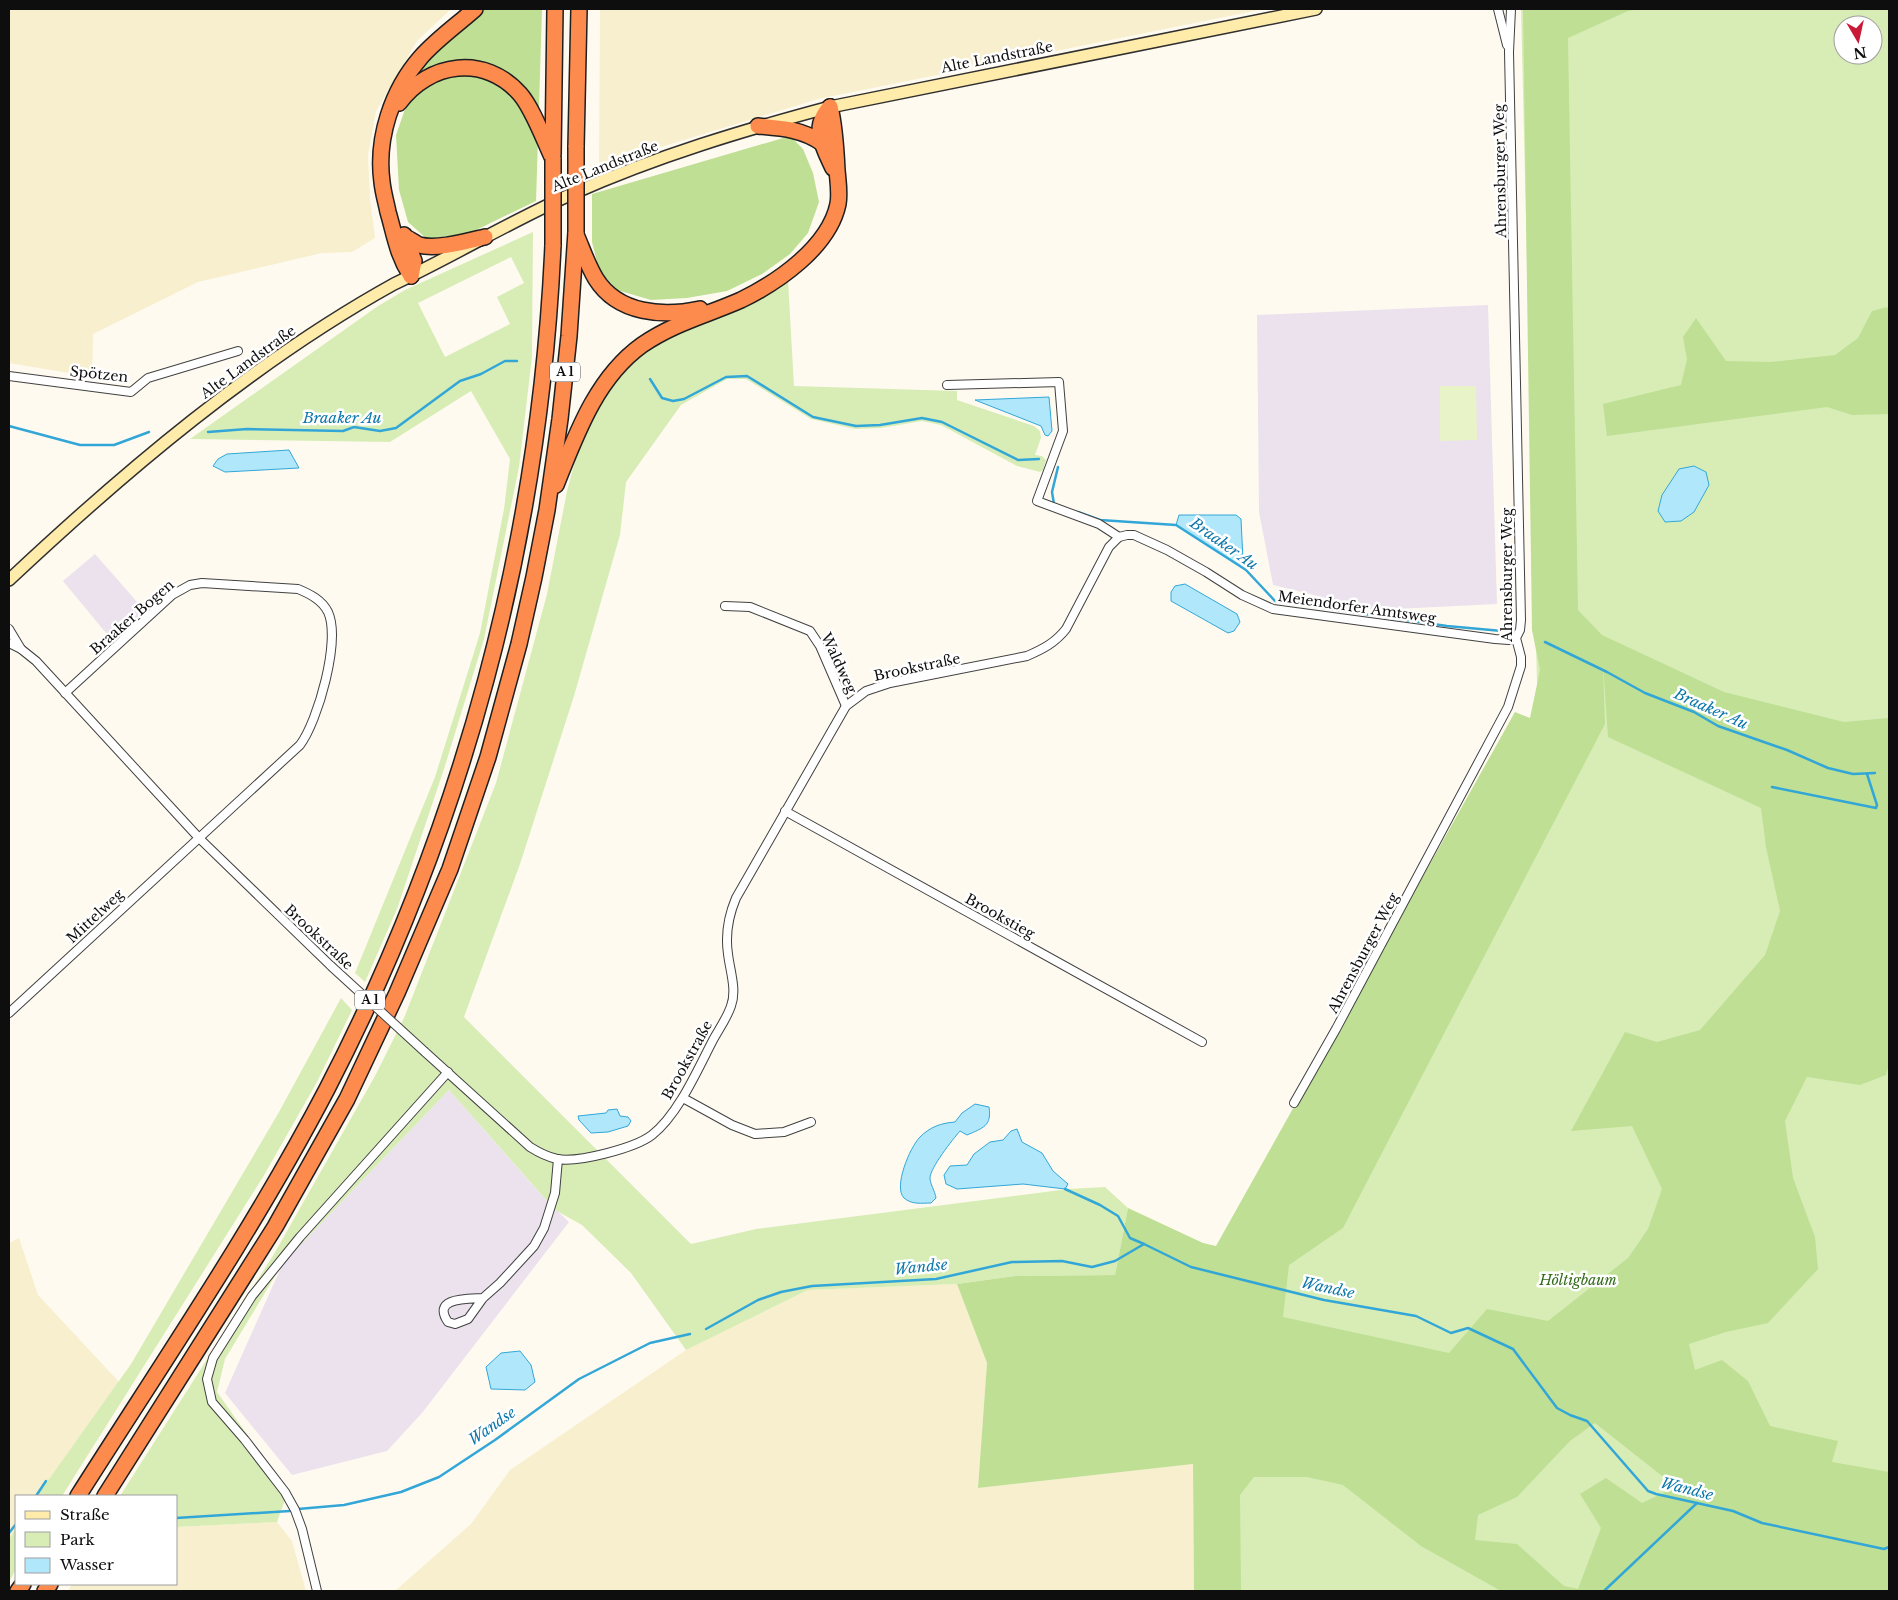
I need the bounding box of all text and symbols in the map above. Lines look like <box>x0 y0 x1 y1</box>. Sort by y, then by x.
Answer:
north arrow <box>1833 15 1883 65</box>
street label: Alte Landstraße <box>939 37 1054 77</box>
text: N <box>1852 43 1868 63</box>
street label: Ahrensburger Weg <box>1490 103 1510 239</box>
street label: Alte Landstraße <box>548 136 661 196</box>
street label: Alte Landstraße <box>196 321 299 403</box>
street label: Spötzen <box>69 362 129 386</box>
road number: A 1 <box>550 362 580 382</box>
water label: Braaker Au <box>302 408 381 427</box>
street label: Ahrensburger Weg <box>1498 507 1516 643</box>
water label: Braaker Au <box>1186 513 1262 574</box>
street label: Braaker Bogen <box>86 575 178 658</box>
street label: Meiendorfer Amtsweg <box>1277 587 1438 627</box>
street label: Waldweg <box>817 629 861 697</box>
street label: Brookstraße <box>872 649 962 685</box>
water label: Braaker Au <box>1671 683 1751 733</box>
street label: Mittelweg <box>63 885 128 947</box>
street label: Brookstieg <box>962 889 1039 943</box>
street label: Ahrensburger Weg <box>1323 889 1403 1017</box>
street label: Brookstraße <box>281 900 357 974</box>
road number: A 1 <box>355 990 385 1010</box>
street label: Brookstraße <box>658 1017 716 1103</box>
water label: Wandse <box>893 1254 949 1279</box>
park label: Höltigbaum <box>1538 1271 1617 1289</box>
water label: Wandse <box>1300 1273 1356 1302</box>
water label: Wandse <box>464 1402 519 1449</box>
water label: Wandse <box>1659 1473 1715 1504</box>
legend <box>15 1495 178 1585</box>
text: Straße <box>60 1505 110 1524</box>
text: Park <box>60 1530 96 1549</box>
text: Wasser <box>59 1555 115 1574</box>

